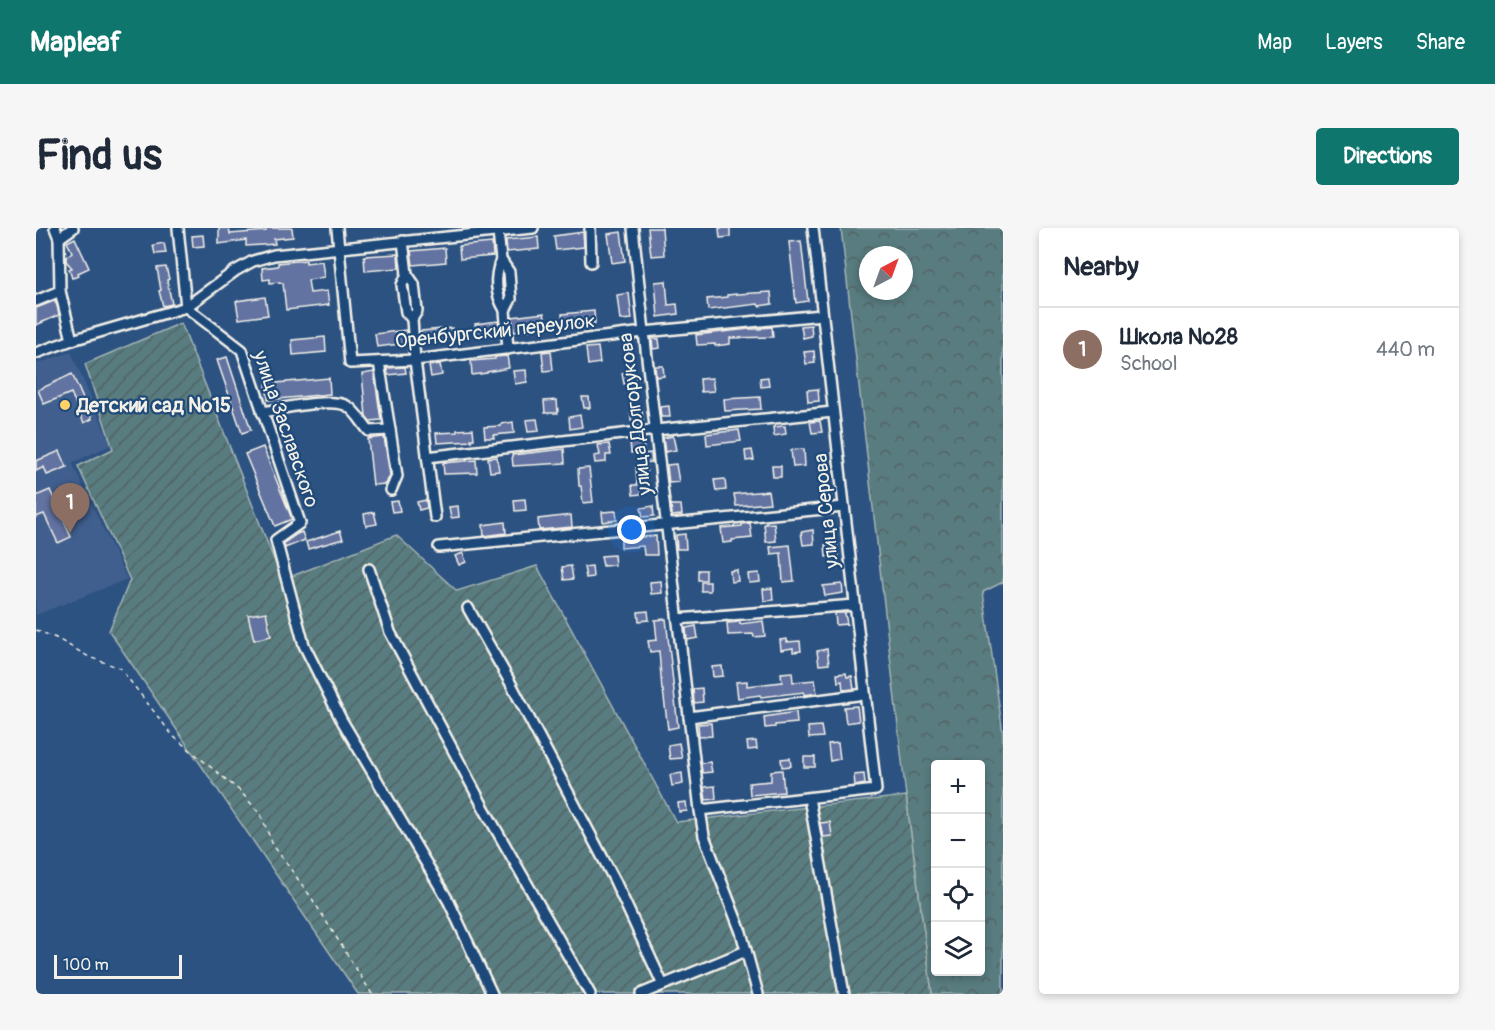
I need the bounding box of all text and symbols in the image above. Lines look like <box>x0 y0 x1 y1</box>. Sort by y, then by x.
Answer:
text: Mapleaf <box>30 25 121 60</box>
text: Map <box>1257 29 1292 56</box>
text: Layers <box>1325 29 1383 56</box>
text: Share <box>1416 29 1465 56</box>
button: Directions <box>1316 128 1459 185</box>
text: Find us <box>36 130 162 182</box>
north arrow <box>859 246 913 300</box>
text: Nearby <box>1063 251 1139 283</box>
street label: Оренбургский переулок <box>394 308 596 354</box>
text: Школа №28 <box>1120 323 1238 351</box>
street label: улица Долгорукова <box>613 332 657 497</box>
text: 1 <box>1079 337 1086 362</box>
text: 440 m <box>1376 337 1435 362</box>
street label: улица Заславского <box>247 346 325 511</box>
text: School <box>1120 351 1177 376</box>
place label: Детский сад №15 <box>76 393 231 418</box>
marker: Детский сад №15 <box>58 398 72 412</box>
street label: улица Серова <box>808 452 845 571</box>
pin: 1 <box>51 484 90 533</box>
your location <box>617 515 646 544</box>
map controls <box>931 760 985 976</box>
button: + <box>931 760 985 814</box>
button: − <box>931 814 985 868</box>
button: locate <box>931 868 985 922</box>
button: layers <box>931 922 985 976</box>
scale bar <box>54 952 182 980</box>
text: 100 m <box>63 955 109 975</box>

